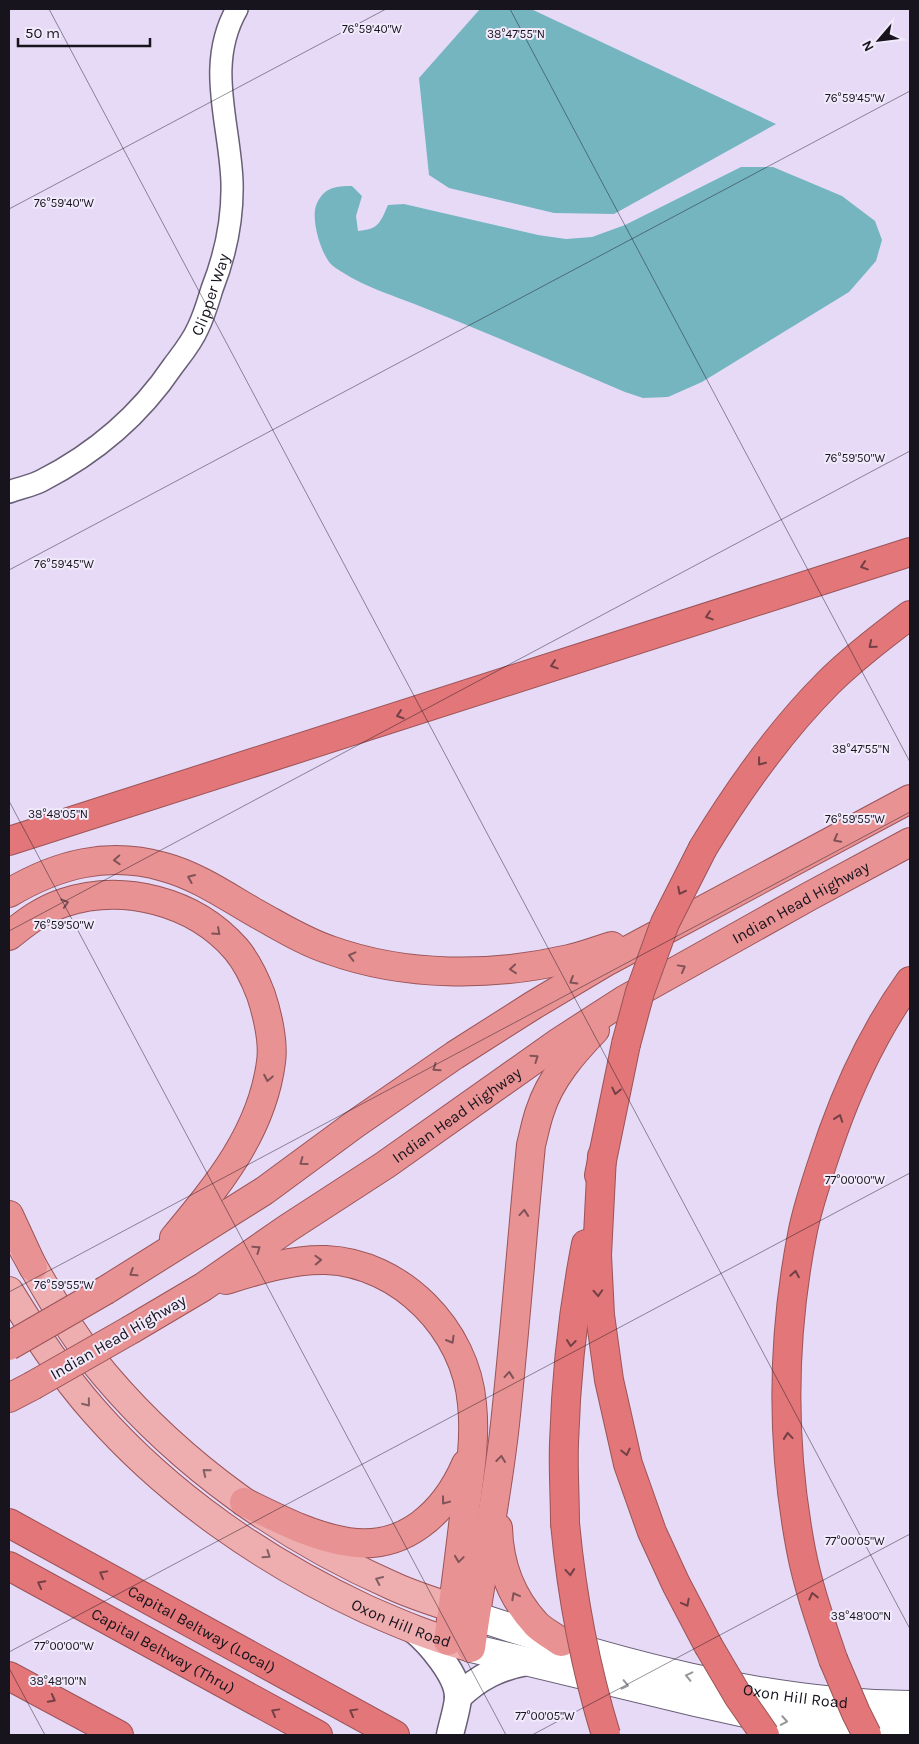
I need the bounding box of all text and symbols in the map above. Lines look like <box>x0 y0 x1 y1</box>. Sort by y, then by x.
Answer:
scale bar <box>18 15 150 47</box>
north arrow <box>854 15 904 65</box>
text: 76°59'40"W <box>342 22 402 36</box>
text: 50 m <box>25 24 60 42</box>
text: 38°47'55"N <box>487 27 545 41</box>
text: N <box>858 37 878 54</box>
text: 76°59'45"W <box>825 91 885 105</box>
text: 76°59'40"W <box>34 196 94 210</box>
street label: Clipper Way <box>186 251 233 339</box>
text: 76°59'50"W <box>825 451 885 465</box>
text: 76°59'45"W <box>34 557 94 571</box>
one-way arrow <box>860 560 868 570</box>
one-way arrow <box>705 610 714 620</box>
one-way arrow <box>869 639 878 648</box>
one-way arrow <box>551 660 559 670</box>
one-way arrow <box>396 709 404 719</box>
text: 38°47'55"N <box>832 742 890 756</box>
one-way arrow <box>757 757 766 766</box>
text: 38°48'05"N <box>28 807 88 821</box>
text: 76°59'55"W <box>825 812 885 826</box>
one-way arrow <box>833 833 842 843</box>
one-way arrow <box>113 855 121 866</box>
street label: Indian Head Highway <box>728 856 873 947</box>
one-way arrow <box>187 873 196 884</box>
one-way arrow <box>677 886 687 895</box>
one-way arrow <box>61 898 69 908</box>
text: 76°59'50"W <box>34 918 94 932</box>
one-way arrow <box>212 927 221 936</box>
one-way arrow <box>347 951 356 962</box>
one-way arrow <box>509 963 517 974</box>
one-way arrow <box>677 964 686 974</box>
one-way arrow <box>570 975 579 985</box>
one-way arrow <box>529 1055 539 1064</box>
street label: Indian Head Highway <box>388 1062 525 1167</box>
one-way arrow <box>433 1062 442 1071</box>
one-way arrow <box>263 1074 274 1083</box>
one-way arrow <box>611 1087 622 1096</box>
one-way arrow <box>833 1114 843 1122</box>
one-way arrow <box>300 1156 309 1165</box>
text: 77°00'00"W <box>825 1173 885 1187</box>
one-way arrow <box>518 1209 529 1217</box>
one-way arrow <box>251 1246 261 1255</box>
one-way arrow <box>314 1255 322 1266</box>
one-way arrow <box>129 1266 138 1276</box>
one-way arrow <box>790 1270 800 1278</box>
text: 76°59'55"W <box>34 1278 94 1292</box>
one-way arrow <box>593 1289 604 1297</box>
street label: Indian Head Highway <box>47 1290 190 1384</box>
one-way arrow <box>444 1334 454 1343</box>
one-way arrow <box>566 1339 577 1347</box>
one-way arrow <box>504 1371 515 1379</box>
one-way arrow <box>81 1397 90 1406</box>
one-way arrow <box>783 1432 794 1440</box>
one-way arrow <box>620 1448 631 1457</box>
one-way arrow <box>495 1455 506 1463</box>
one-way arrow <box>202 1469 211 1478</box>
one-way arrow <box>442 1495 450 1504</box>
text: 77°00'05"W <box>825 1534 885 1548</box>
one-way arrow <box>261 1549 270 1558</box>
one-way arrow <box>454 1556 465 1564</box>
one-way arrow <box>564 1568 575 1576</box>
one-way arrow <box>99 1571 108 1581</box>
one-way arrow <box>375 1575 384 1586</box>
one-way arrow <box>37 1580 46 1590</box>
street label: Capital Beltway (Local) <box>125 1581 279 1677</box>
one-way arrow <box>511 1592 521 1601</box>
one-way arrow <box>808 1592 819 1601</box>
street label: Oxon Hill Road <box>348 1594 454 1651</box>
one-way arrow <box>680 1598 690 1607</box>
street label: Capital Beltway (Thru) <box>88 1604 239 1697</box>
text: 38°48'00"N <box>831 1609 891 1623</box>
text: 77°00'00"W <box>34 1639 94 1653</box>
one-way arrow <box>685 1671 694 1682</box>
text: 38°48'10"N <box>29 1674 87 1688</box>
one-way arrow <box>621 1679 630 1690</box>
street label: Oxon Hill Road <box>742 1679 849 1712</box>
one-way arrow <box>46 1693 55 1703</box>
one-way arrow <box>272 1708 281 1718</box>
one-way arrow <box>349 1708 358 1718</box>
text: 77°00'05"W <box>515 1709 575 1723</box>
one-way arrow <box>779 1715 788 1725</box>

